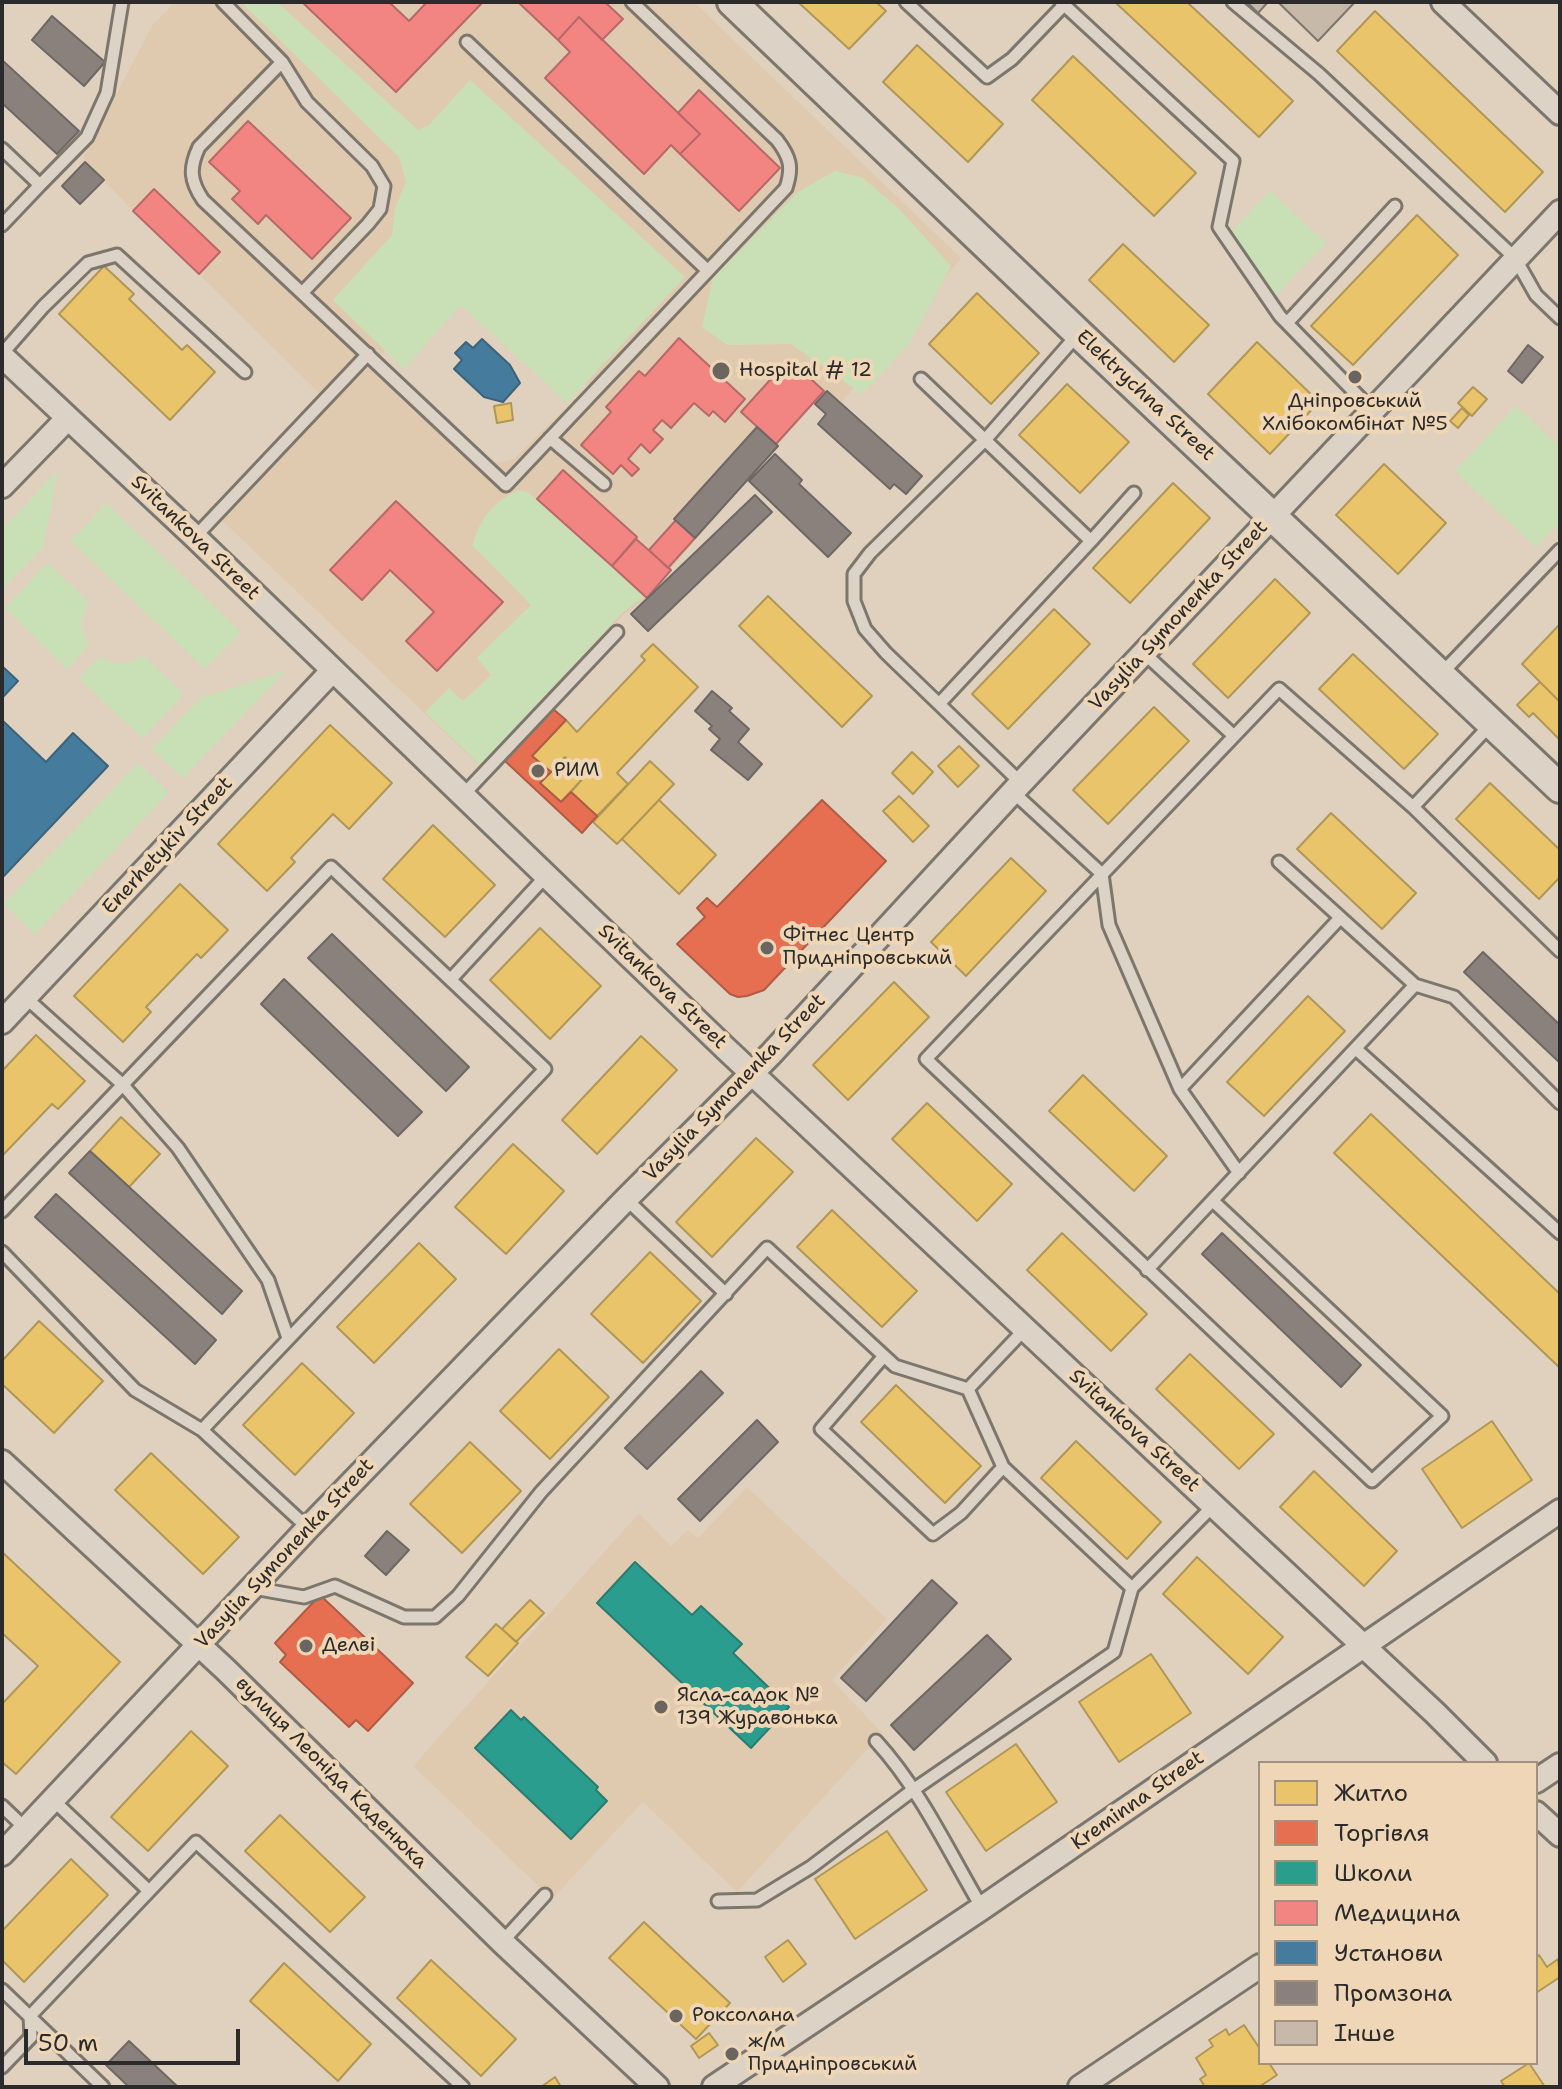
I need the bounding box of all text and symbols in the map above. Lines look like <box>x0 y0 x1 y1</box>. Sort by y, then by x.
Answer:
street label: Elektrychna Street <box>1071 325 1219 467</box>
place label: Hospital # 12 <box>739 359 872 383</box>
marker: Hospital # 12 <box>710 360 732 382</box>
marker: Дніпровський Хлібокомбінат №5 <box>1346 368 1364 386</box>
place label: Дніпровський Хлібокомбінат №5 <box>1262 390 1448 437</box>
street label: Svitankova Street <box>126 470 264 606</box>
street label: Vasylia Symonenka Street <box>1085 516 1273 716</box>
place label: РИМ <box>554 759 599 783</box>
marker: РИМ <box>529 762 547 780</box>
street label: Enerhetykiv Street <box>98 772 238 920</box>
street label: Svitankova Street <box>593 919 731 1055</box>
place label: Фітнес Центр Придніпровський <box>783 924 952 971</box>
marker: Фітнес Центр Придніпровський <box>758 939 776 957</box>
street label: Vasylia Symonenka Street <box>639 989 831 1187</box>
street label: Svitankova Street <box>1064 1364 1204 1498</box>
street label: Vasylia Symonenka Street <box>191 1454 379 1654</box>
place label: Делві <box>322 1634 375 1658</box>
marker: Делві <box>297 1637 315 1655</box>
street label: вулиця Леоніда Каденюка <box>230 1672 432 1874</box>
place label: Ясла-садок № 139 Журавонька <box>677 1684 838 1731</box>
marker: Ясла-садок № 139 Журавонька <box>652 1698 670 1716</box>
street label: Kreminna Street <box>1067 1746 1209 1856</box>
legend <box>1258 1761 1538 2065</box>
text: Житло <box>1334 1777 1408 1809</box>
text: Торгівля <box>1334 1817 1430 1849</box>
text: Школи <box>1334 1857 1412 1889</box>
text: Медицина <box>1334 1897 1460 1929</box>
text: Установи <box>1334 1937 1443 1969</box>
text: Промзона <box>1334 1977 1452 2009</box>
place label: Роксолана <box>692 2004 795 2028</box>
marker: Роксолана <box>667 2007 685 2025</box>
scale bar <box>28 2013 244 2063</box>
text: Інше <box>1334 2017 1395 2049</box>
text: 50 m <box>38 2027 98 2059</box>
place label: ж/м Придніпровський <box>748 2030 917 2077</box>
marker: ж/м Придніпровський <box>723 2045 741 2063</box>

